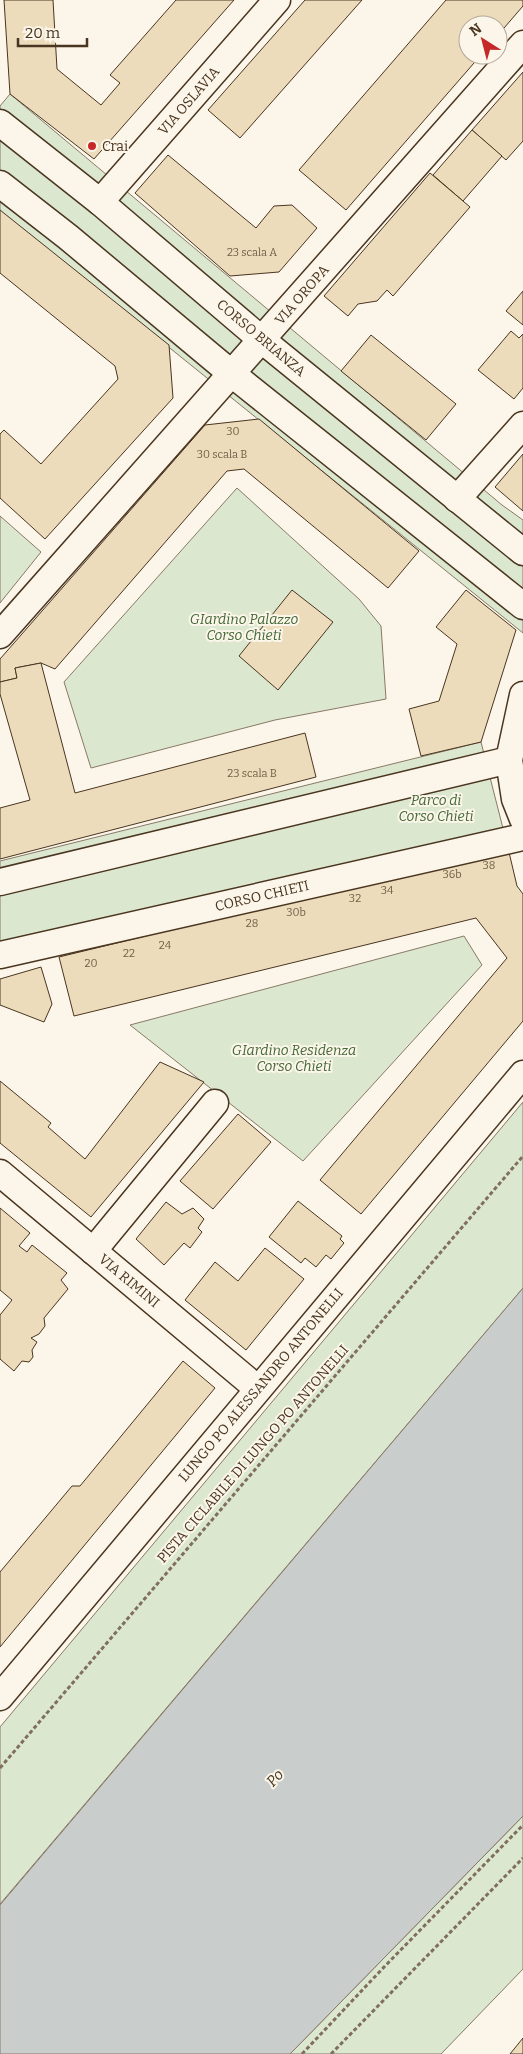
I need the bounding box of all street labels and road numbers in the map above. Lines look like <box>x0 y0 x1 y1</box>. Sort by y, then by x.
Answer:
street label: VIA OSLAVIA <box>155 63 223 139</box>
street label: VIA OROPA <box>271 261 333 328</box>
street label: CORSO BRIANZA <box>213 296 309 380</box>
street label: CORSO CHIETI <box>213 877 311 915</box>
street label: VIA RIMINI <box>95 1251 163 1311</box>
street label: LUNGO PO ALESSANDRO ANTONELLI <box>175 1285 347 1485</box>
street label: PISTA CICLABILE DI LUNGO PO ANTONELLI <box>154 1341 352 1567</box>

